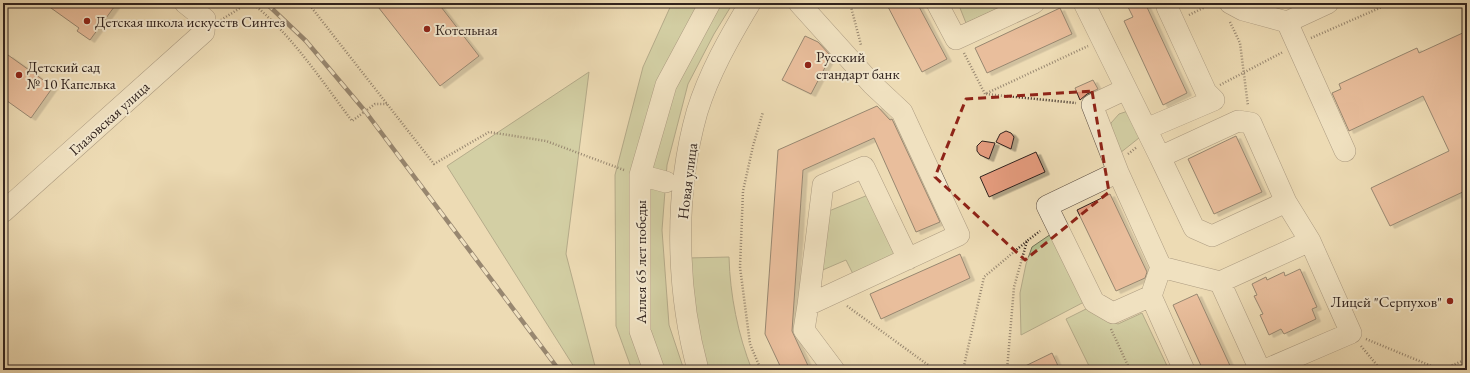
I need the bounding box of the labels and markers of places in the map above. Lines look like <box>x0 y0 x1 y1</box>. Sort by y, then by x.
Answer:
place label: Детская школа искусств Синтез <box>95 12 286 31</box>
marker: Детская школа искусств Синтез <box>82 16 92 26</box>
place label: Котельная <box>435 20 498 39</box>
marker: Котельная <box>422 24 432 34</box>
place label: Русский стандарт банк <box>816 47 900 83</box>
place label: Детский сад № 10 Капелька <box>27 57 116 93</box>
marker: Русский стандарт банк <box>803 60 813 70</box>
marker: Детский сад № 10 Капелька <box>14 70 24 80</box>
place label: Лицей "Серпухов" <box>1331 292 1442 311</box>
marker: Лицей "Серпухов" <box>1445 296 1455 306</box>

